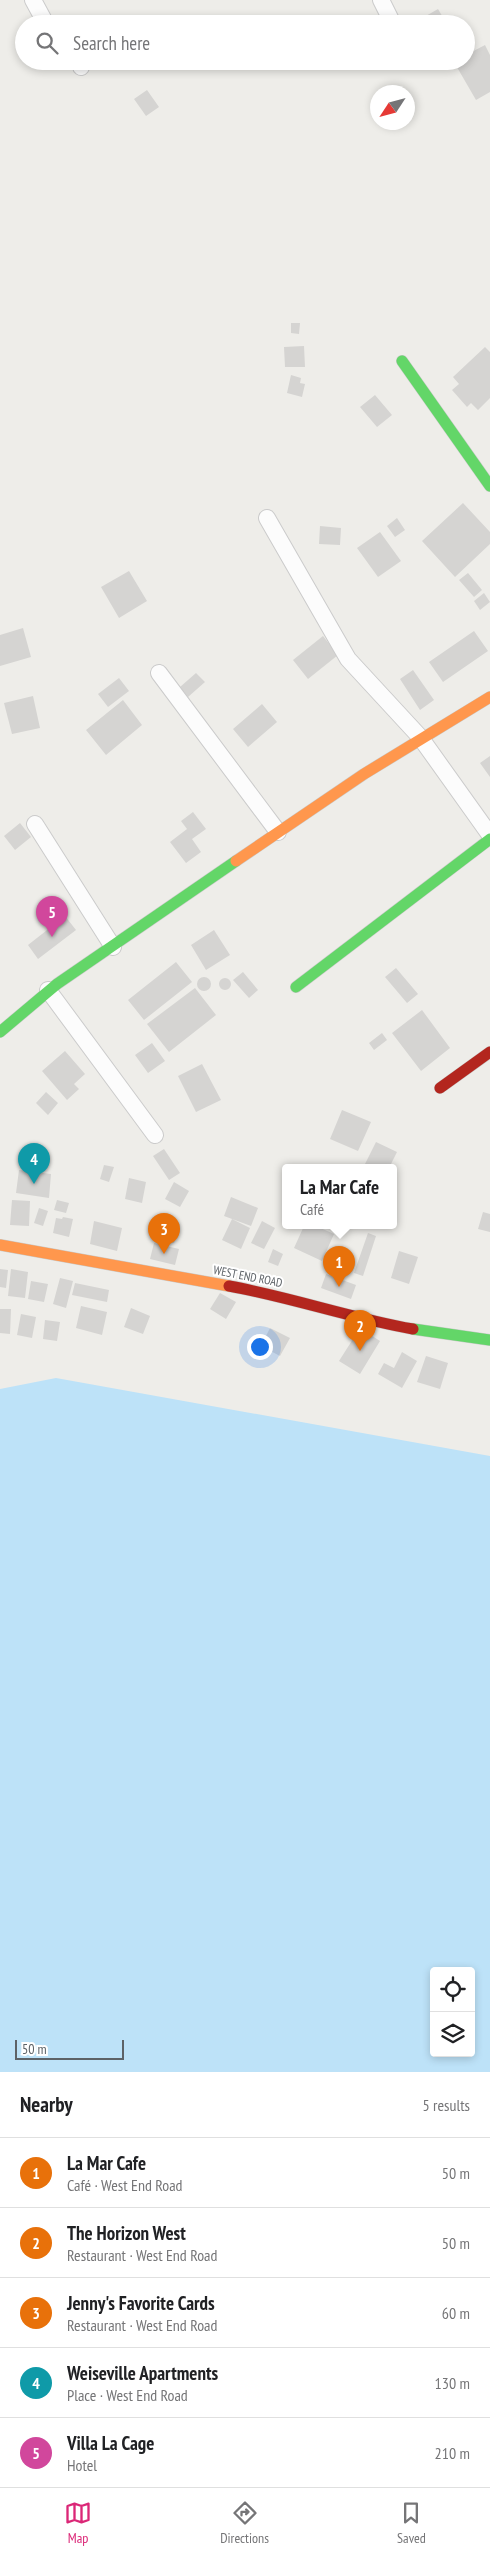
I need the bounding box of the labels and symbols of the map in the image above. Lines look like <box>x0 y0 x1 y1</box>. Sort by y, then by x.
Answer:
north arrow <box>370 85 415 130</box>
pin: 5 <box>36 896 68 937</box>
pin: 4 <box>18 1143 50 1184</box>
pin: 3 <box>148 1213 180 1254</box>
pin: 1 <box>323 1246 355 1287</box>
street label: WEST END ROAD <box>212 1262 284 1290</box>
pin: 2 <box>344 1310 376 1351</box>
your location <box>247 1334 273 1360</box>
scale bar <box>15 2037 124 2060</box>

